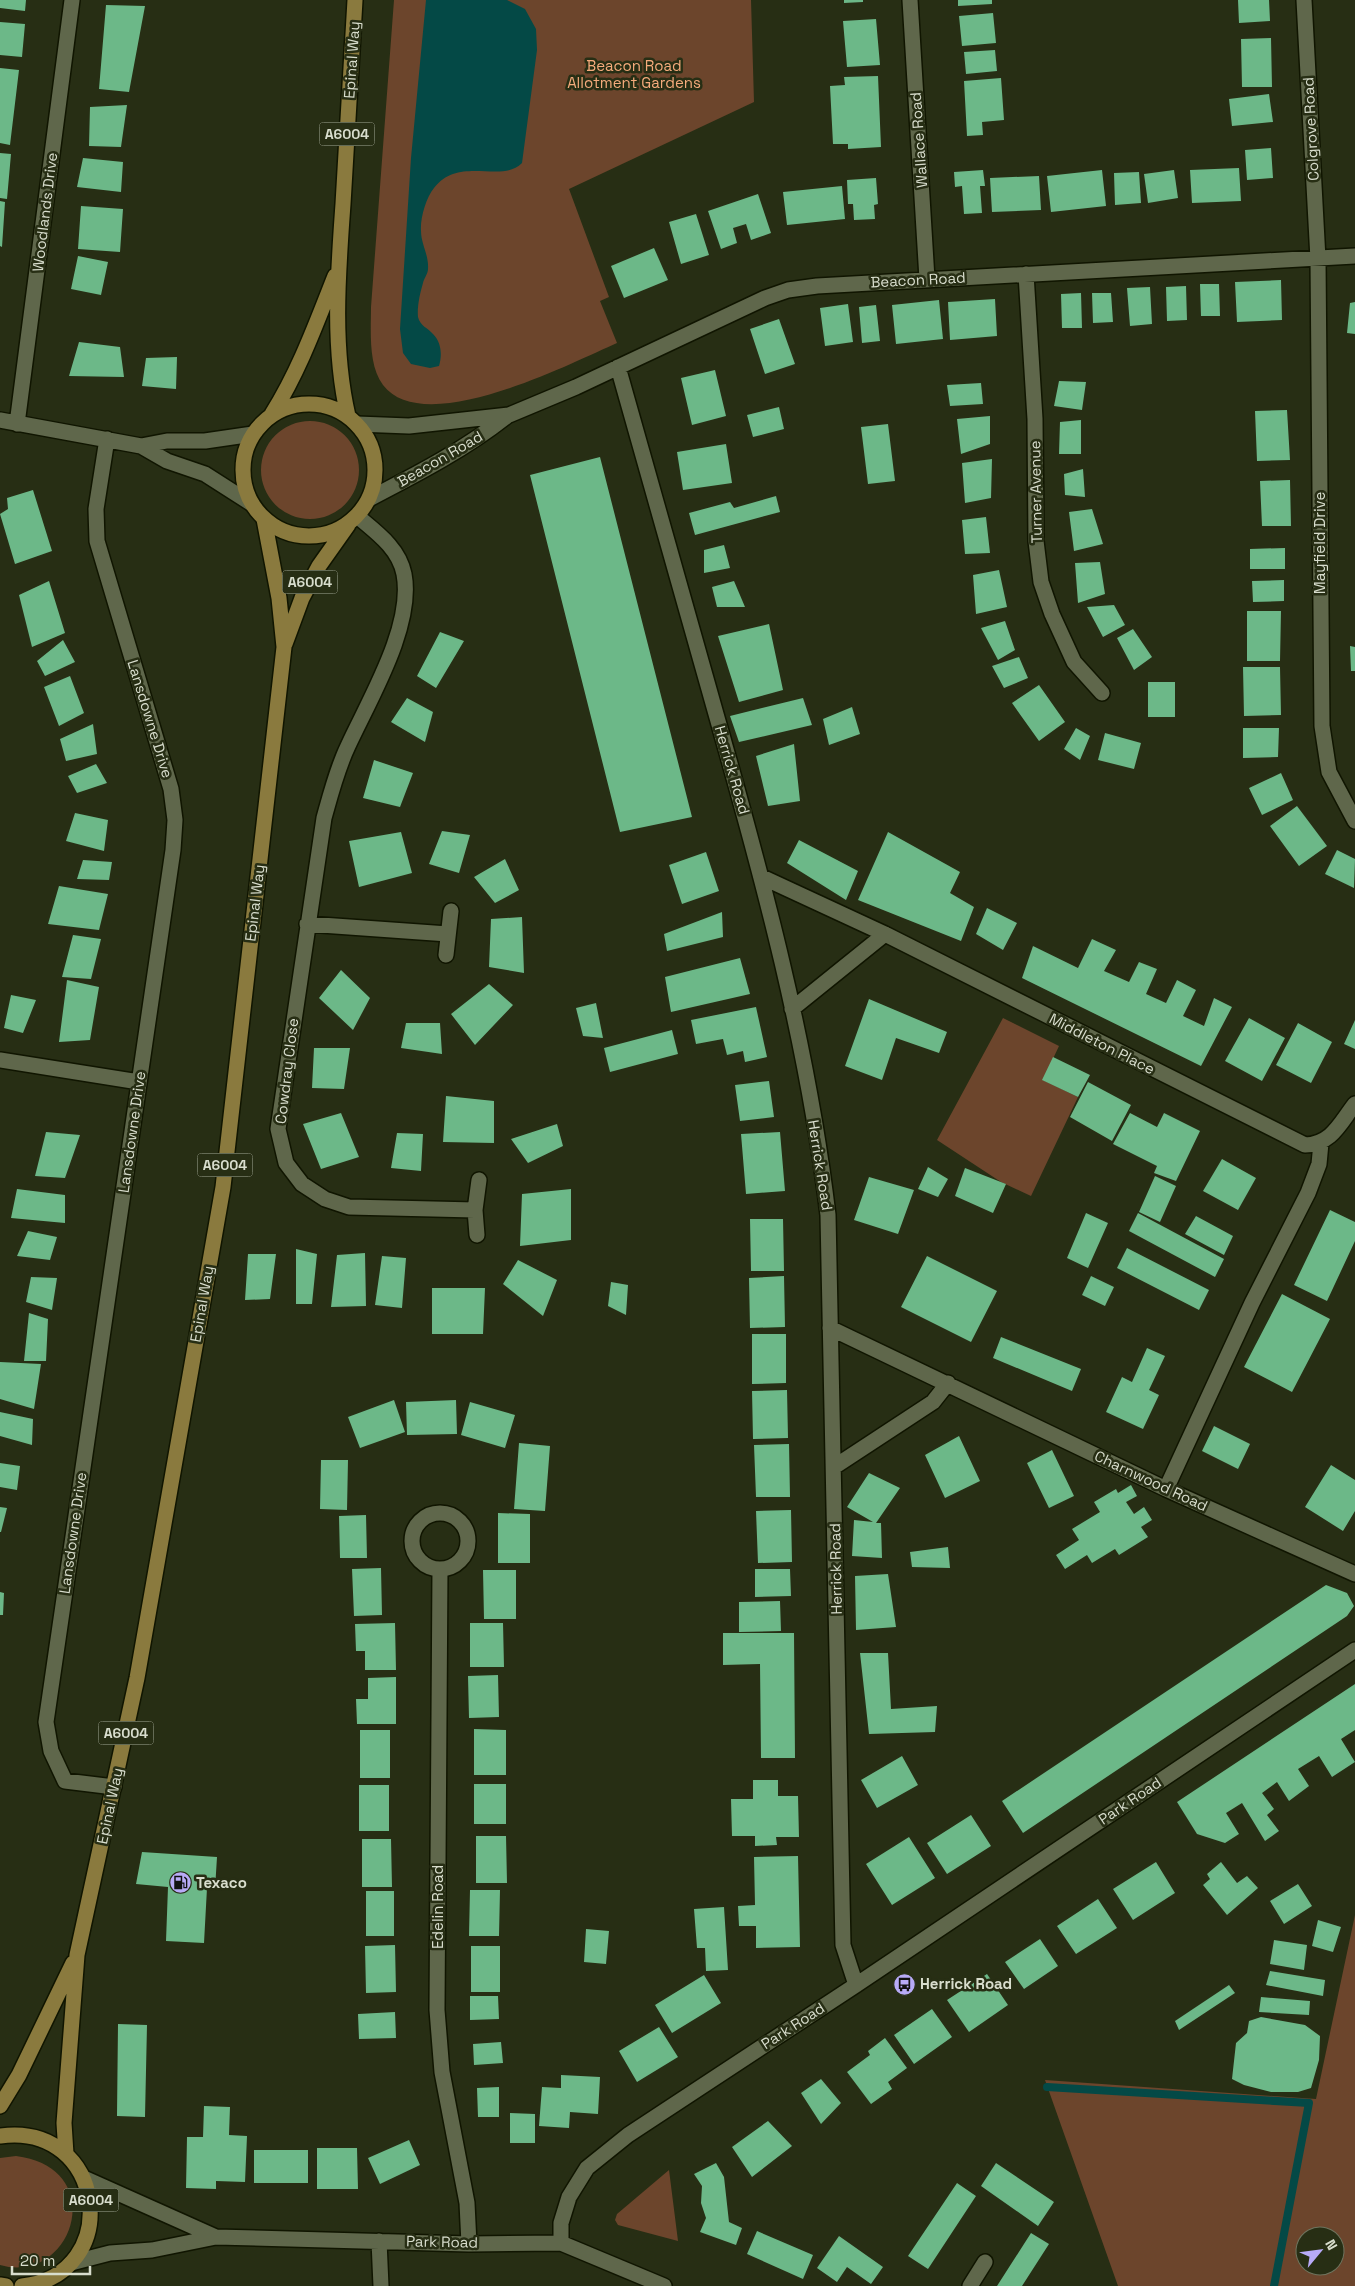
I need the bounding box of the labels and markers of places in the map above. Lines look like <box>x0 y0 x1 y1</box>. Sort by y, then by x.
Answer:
fuel station icon: Texaco <box>168 1871 192 1895</box>
place label: Texaco <box>196 1873 247 1892</box>
bus stop icon: Herrick Road <box>892 1972 916 1996</box>
place label: Herrick Road <box>920 1974 1012 1993</box>

